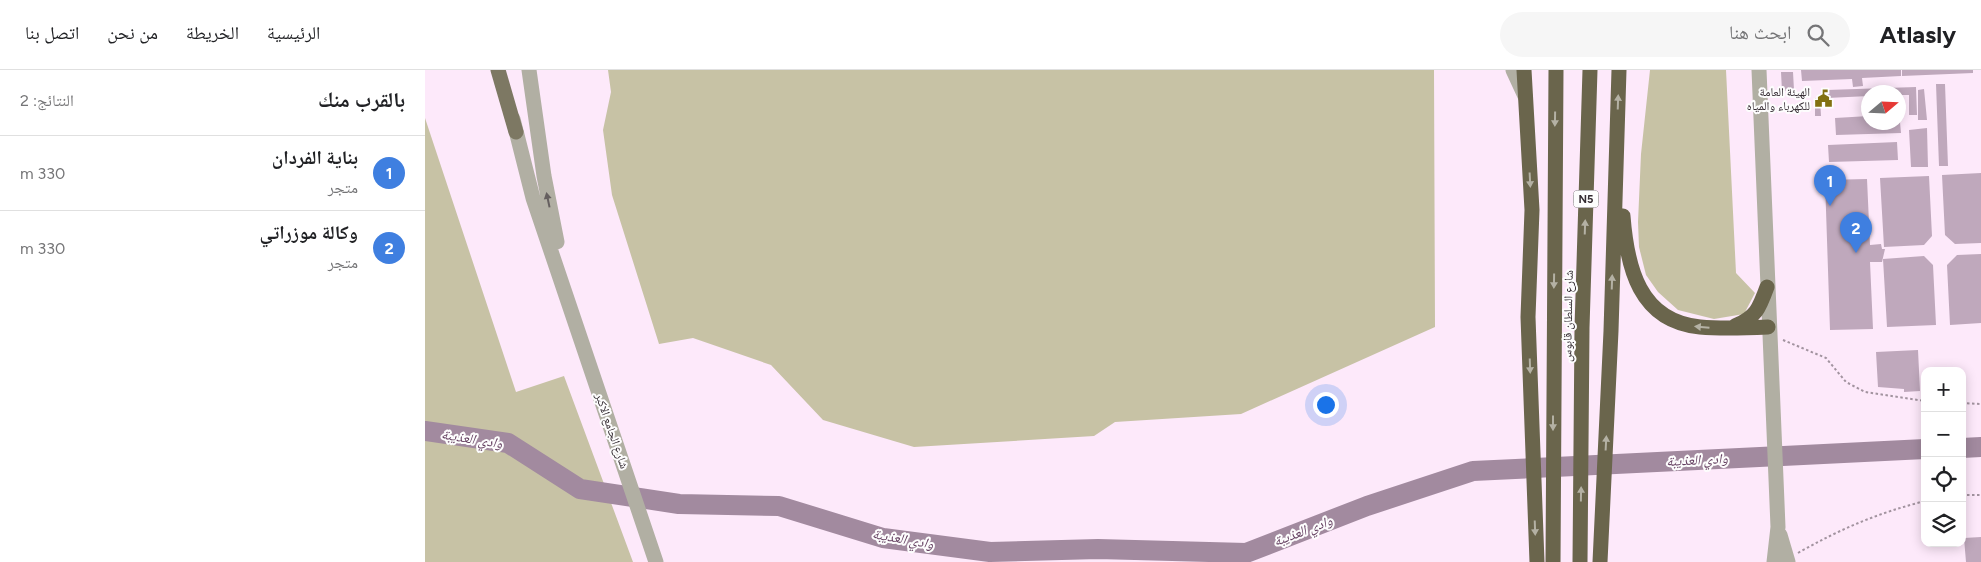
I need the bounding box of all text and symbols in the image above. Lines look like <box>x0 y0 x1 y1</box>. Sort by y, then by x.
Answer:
search box <box>1500 12 1850 57</box>
text: Atlasly <box>1880 20 1956 49</box>
text: ابحث هنا <box>1729 21 1792 44</box>
icon: search <box>1804 21 1832 49</box>
text: اتصل بنا <box>25 22 79 44</box>
text: من نحن <box>107 22 158 44</box>
text: الخريطة <box>186 22 239 44</box>
text: الرئيسية <box>267 22 320 44</box>
place label: الهيئة العامة للكهرباء والمياه <box>1747 85 1810 113</box>
north arrow <box>1861 85 1906 130</box>
text: بالقرب منك <box>318 87 405 112</box>
public building icon: الهيئة العامة للكهرباء والمياه <box>1814 89 1834 109</box>
text: النتائج: 2 <box>20 91 74 110</box>
one-way arrow <box>1614 94 1622 110</box>
one-way arrow <box>1551 111 1559 127</box>
text: بناية الفردان <box>272 146 358 169</box>
text: 330 m <box>20 164 65 183</box>
text: 1 <box>386 164 392 183</box>
pin: 1 <box>1814 165 1846 206</box>
one-way arrow <box>1527 172 1535 188</box>
text: متجر <box>328 178 358 197</box>
road number: N5 <box>1573 190 1599 208</box>
one-way arrow <box>544 192 552 208</box>
pin: 2 <box>1840 212 1872 253</box>
one-way arrow <box>1581 219 1589 235</box>
text: وكالة موزراتي <box>260 221 358 244</box>
text: 330 m <box>20 239 65 258</box>
text: 2 <box>384 239 394 258</box>
text: متجر <box>328 253 358 272</box>
street label: شارع السلطان قابوس <box>1560 270 1577 362</box>
one-way arrow <box>1549 273 1557 289</box>
one-way arrow <box>1609 274 1617 290</box>
one-way arrow <box>1694 322 1710 330</box>
one-way arrow <box>1526 358 1534 374</box>
map controls <box>1921 367 1966 547</box>
button: + <box>1921 367 1966 412</box>
street label: شارع الجامع الاكبر <box>591 391 631 471</box>
your location <box>1313 392 1339 418</box>
button: − <box>1921 412 1966 457</box>
one-way arrow <box>1549 416 1557 432</box>
water label: وادي العذيبة <box>440 426 504 455</box>
one-way arrow <box>1602 435 1610 451</box>
water label: وادي العذيبة <box>1666 450 1729 473</box>
button: locate <box>1921 457 1966 502</box>
one-way arrow <box>1577 486 1585 502</box>
button: layers <box>1921 502 1966 547</box>
water label: وادي العذيبة <box>1271 512 1336 552</box>
one-way arrow <box>1532 520 1540 536</box>
water label: وادي العذيبة <box>871 525 935 555</box>

